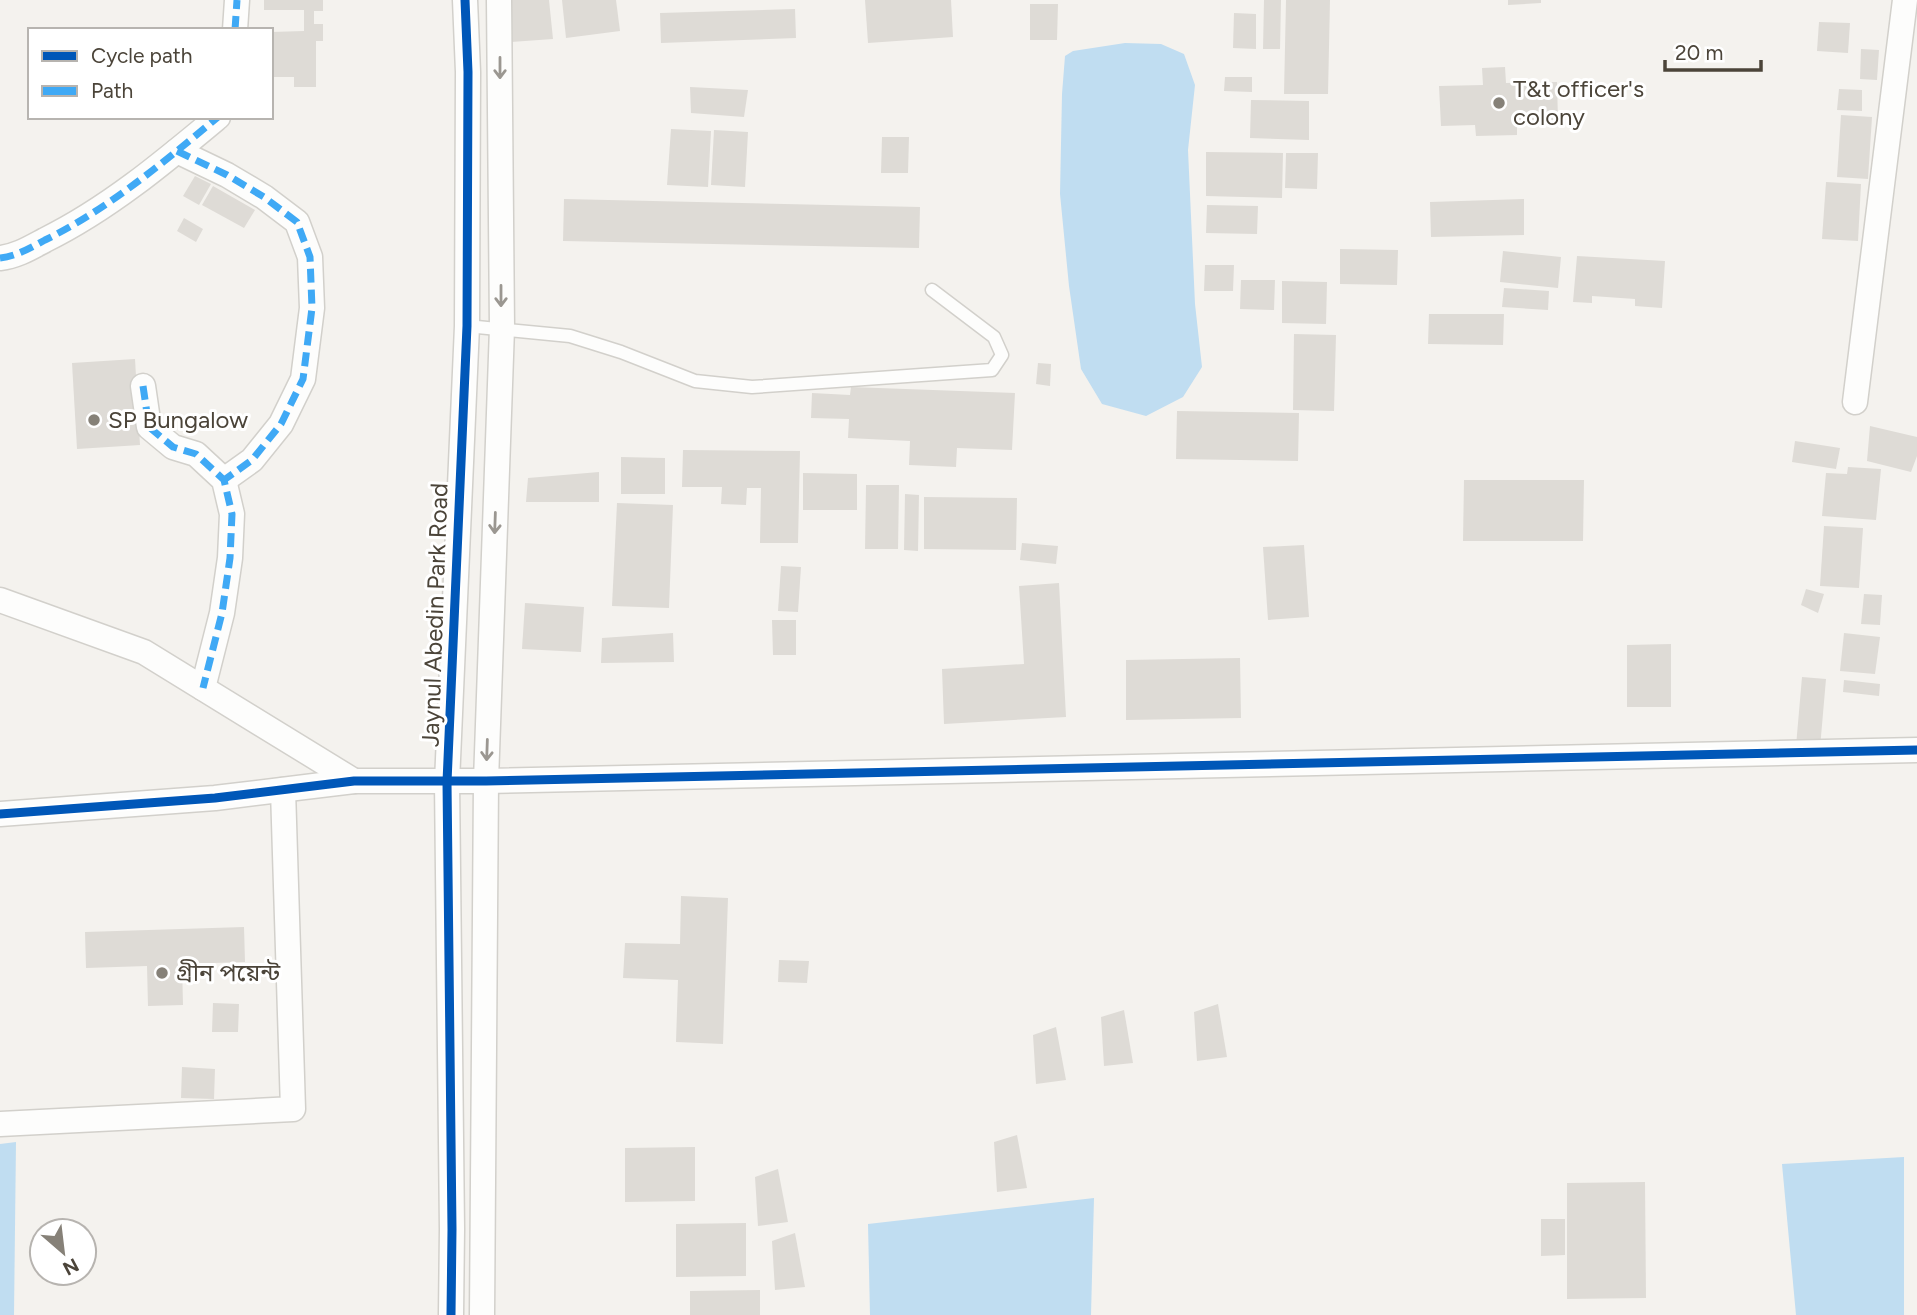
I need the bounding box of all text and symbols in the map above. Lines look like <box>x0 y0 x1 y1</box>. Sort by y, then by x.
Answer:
legend <box>28 28 273 119</box>
scale bar <box>1665 28 1761 72</box>
text: 20 m <box>1675 40 1723 65</box>
text: Cycle path <box>91 43 192 68</box>
one-way arrow <box>493 56 507 79</box>
place label: T&t officer's colony <box>1513 74 1644 131</box>
text: Path <box>91 78 133 103</box>
marker: T&t officer's colony <box>1491 95 1507 111</box>
one-way arrow <box>494 284 508 307</box>
place label: SP Bungalow <box>108 405 248 434</box>
marker: SP Bungalow <box>86 412 102 428</box>
street label: Jaynul Abedin Park Road <box>415 482 454 748</box>
one-way arrow <box>488 511 501 534</box>
one-way arrow <box>480 739 493 762</box>
place label: গ্রীন পয়েন্ট <box>176 958 281 987</box>
marker: গ্রীন পয়েন্ট <box>154 965 170 981</box>
north arrow <box>28 1217 98 1287</box>
text: N <box>59 1253 83 1280</box>

